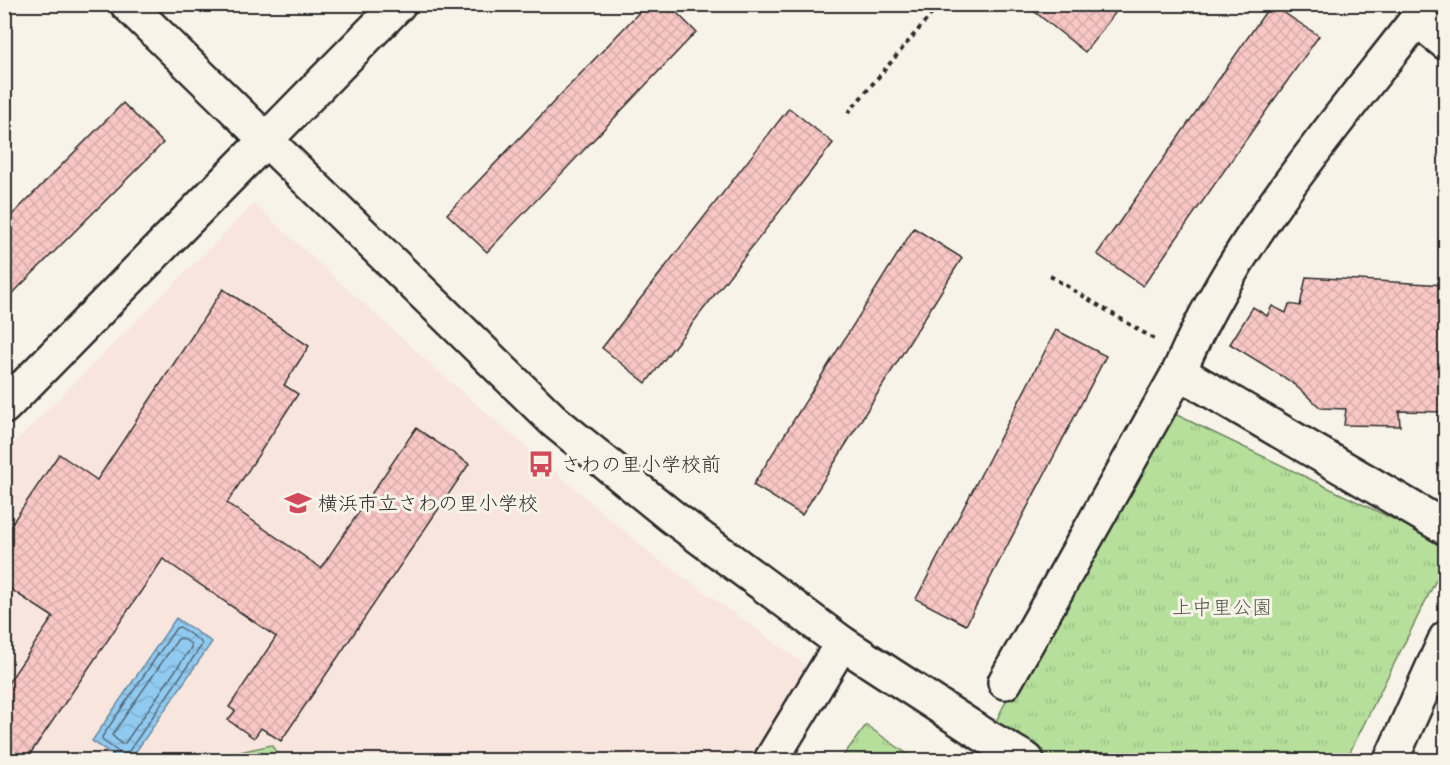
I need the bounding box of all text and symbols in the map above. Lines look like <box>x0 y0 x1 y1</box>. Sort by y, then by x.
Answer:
bus stop icon: さわの里小学校前 <box>526 449 556 479</box>
place label: さわの里小学校前 <box>561 453 721 476</box>
school or university icon: 横浜市立さわの里小学校 <box>283 488 313 518</box>
place label: 横浜市立さわの里小学校 <box>318 492 538 515</box>
park label: 上中里公園 <box>1172 596 1272 619</box>

